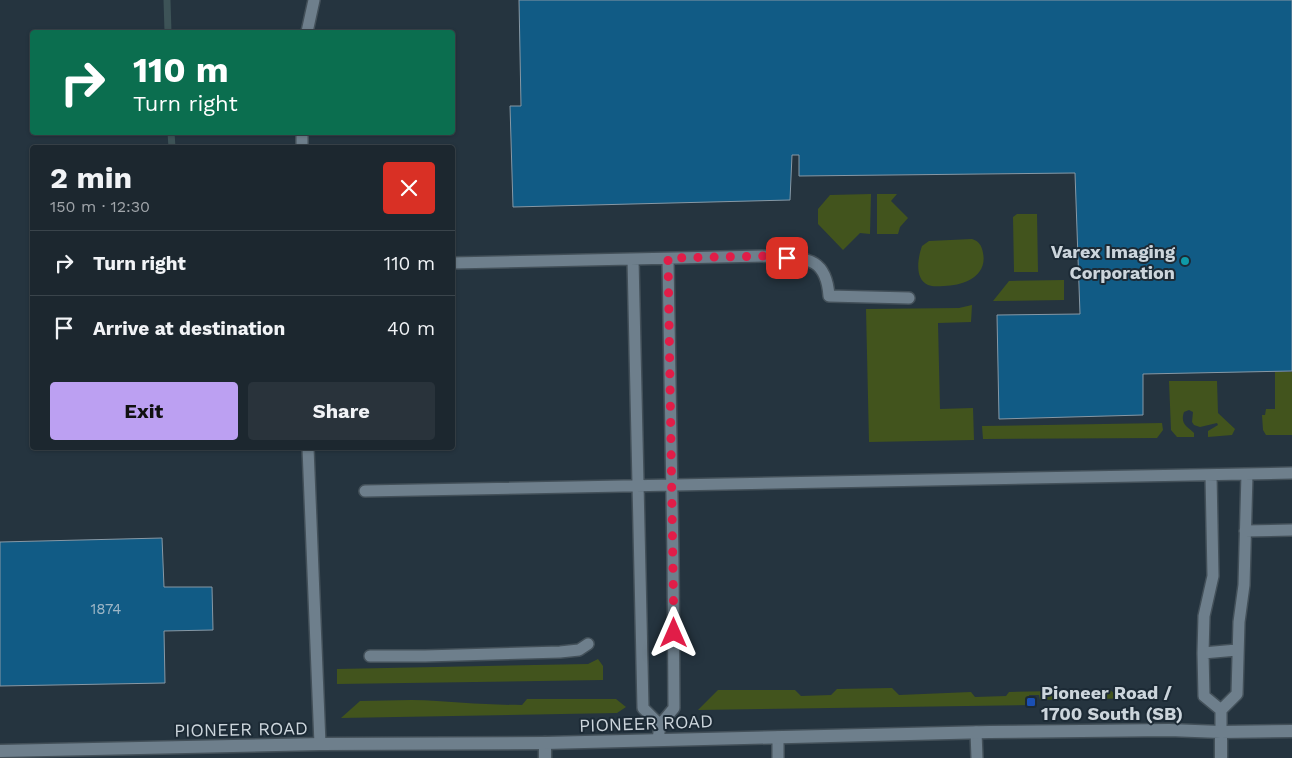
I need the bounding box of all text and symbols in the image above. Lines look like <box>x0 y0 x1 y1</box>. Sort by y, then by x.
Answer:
text: 110 m <box>133 49 229 91</box>
icon: right <box>50 50 115 115</box>
text: Turn right <box>133 91 238 116</box>
text: 2 min <box>50 160 132 195</box>
button: close <box>383 162 435 214</box>
text: 150 m · 12:30 <box>50 197 150 216</box>
pin <box>766 237 808 279</box>
place label: Varex Imaging Corporation <box>1051 241 1176 283</box>
icon: arrive <box>773 244 801 272</box>
icon: right <box>50 249 78 277</box>
text: Turn right <box>93 252 186 275</box>
text: 110 m <box>384 252 435 275</box>
marker: Varex Imaging Corporation <box>1179 255 1191 267</box>
icon: arrive <box>50 314 78 342</box>
text: Arrive at destination <box>93 317 285 340</box>
text: 40 m <box>387 317 435 340</box>
button: Exit <box>50 382 238 440</box>
button: Share <box>248 382 435 440</box>
house number: 1874 <box>90 600 122 618</box>
position arrow <box>647 606 699 658</box>
place label: Pioneer Road / 1700 South (SB) <box>1041 682 1183 724</box>
marker: Pioneer Road / 1700 South (SB) <box>1025 696 1037 708</box>
street label: PIONEER ROAD <box>579 710 713 736</box>
street label: PIONEER ROAD <box>174 717 308 741</box>

